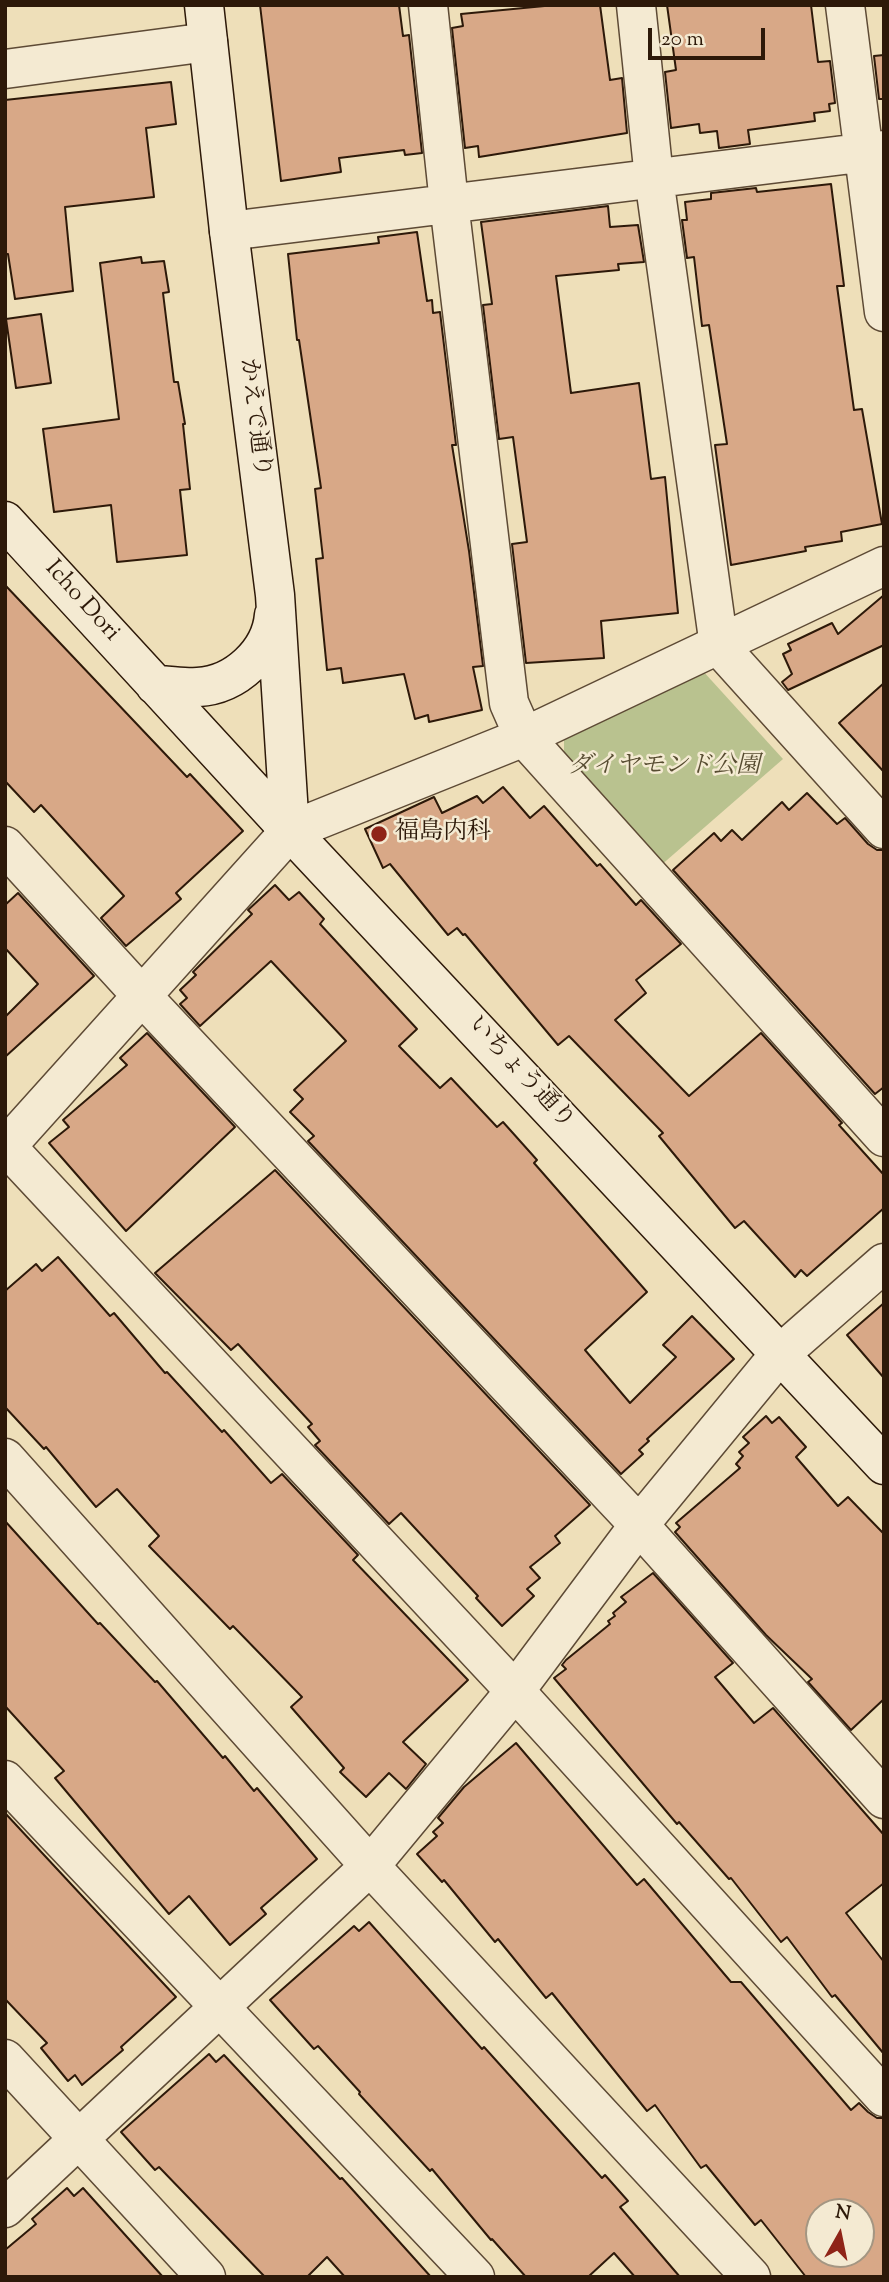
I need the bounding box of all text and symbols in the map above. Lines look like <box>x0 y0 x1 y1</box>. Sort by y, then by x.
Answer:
scale bar <box>651 14 768 58</box>
text: 20 m <box>661 25 704 55</box>
street label: かえで通り <box>231 357 275 479</box>
street label: Icho Dori <box>37 556 125 648</box>
park label: ダイヤモンド公園 <box>568 754 760 782</box>
place label: 福島内科 <box>395 820 491 848</box>
marker: 福島内科 <box>369 824 389 844</box>
street label: いちょう通り <box>460 1012 580 1136</box>
north arrow <box>805 2198 875 2268</box>
text: N <box>833 2199 853 2228</box>

